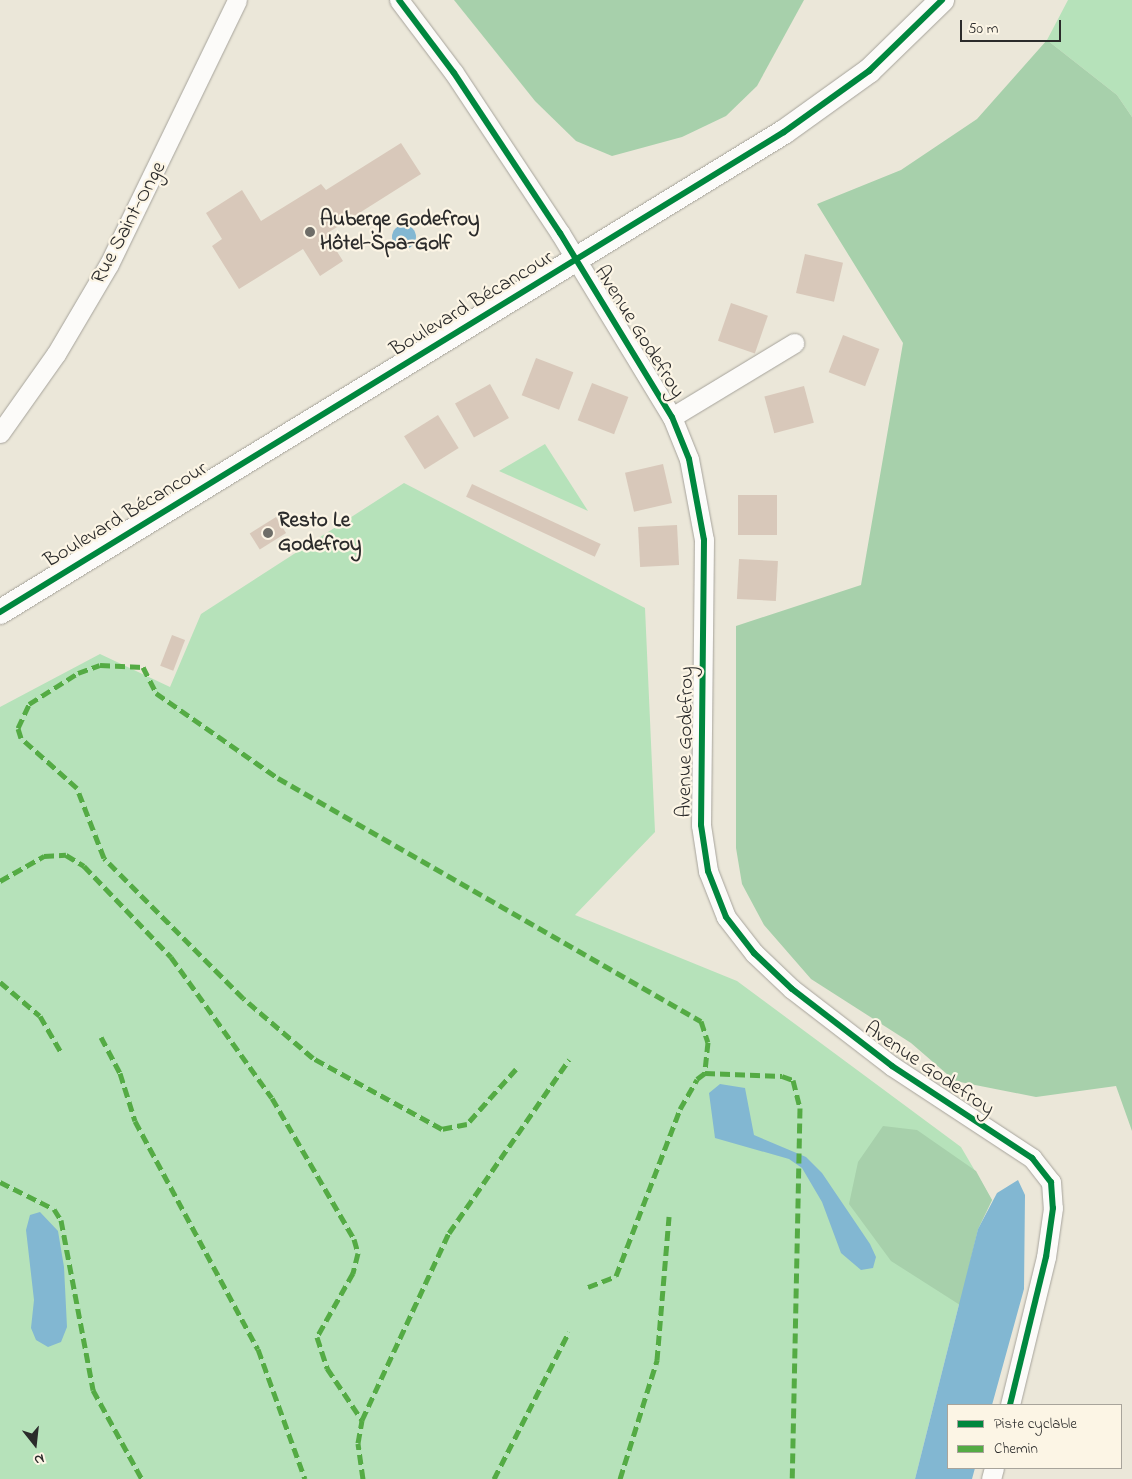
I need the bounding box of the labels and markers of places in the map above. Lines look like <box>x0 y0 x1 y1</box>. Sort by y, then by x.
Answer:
place label: Auberge Godefroy Hôtel-Spa-Golf <box>320 207 480 257</box>
marker: Auberge Godefroy Hôtel-Spa-Golf <box>304 226 316 238</box>
place label: Resto Le Godefroy <box>278 508 362 558</box>
marker: Resto Le Godefroy <box>262 527 274 539</box>

